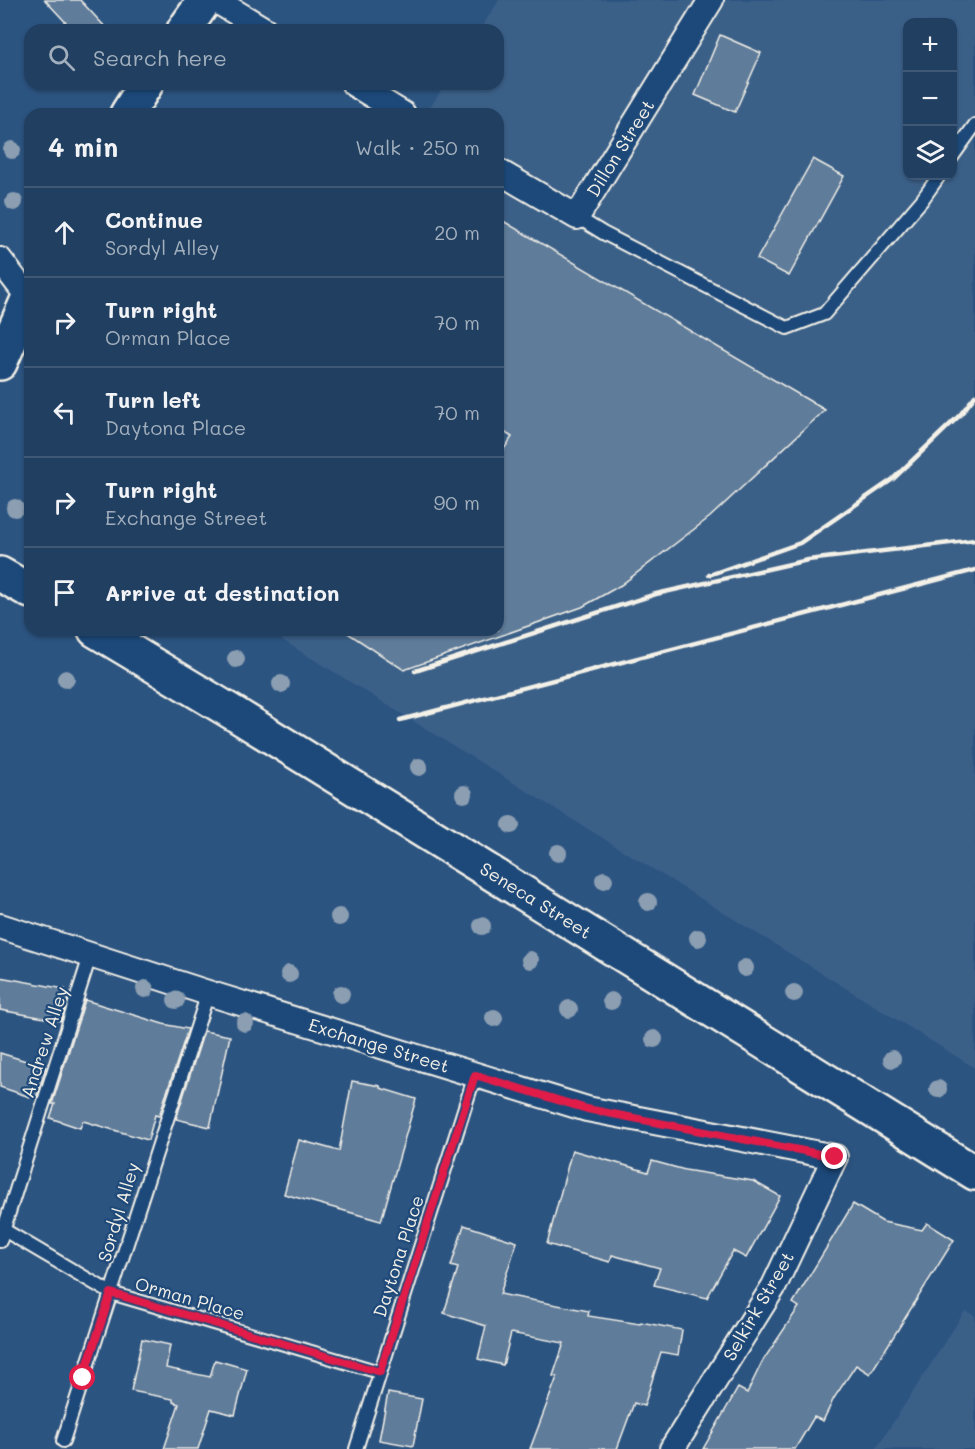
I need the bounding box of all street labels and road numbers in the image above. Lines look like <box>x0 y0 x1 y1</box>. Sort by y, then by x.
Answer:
street label: Dillon Street <box>581 95 659 201</box>
street label: Seneca Street <box>476 856 596 944</box>
street label: Andrew Alley <box>15 983 73 1101</box>
street label: Exchange Street <box>306 1012 452 1078</box>
street label: Sordyl Alley <box>91 1159 145 1265</box>
street label: Daytona Place <box>367 1192 429 1320</box>
street label: Selkirk Street <box>717 1247 799 1365</box>
street label: Orman Place <box>132 1271 248 1325</box>

